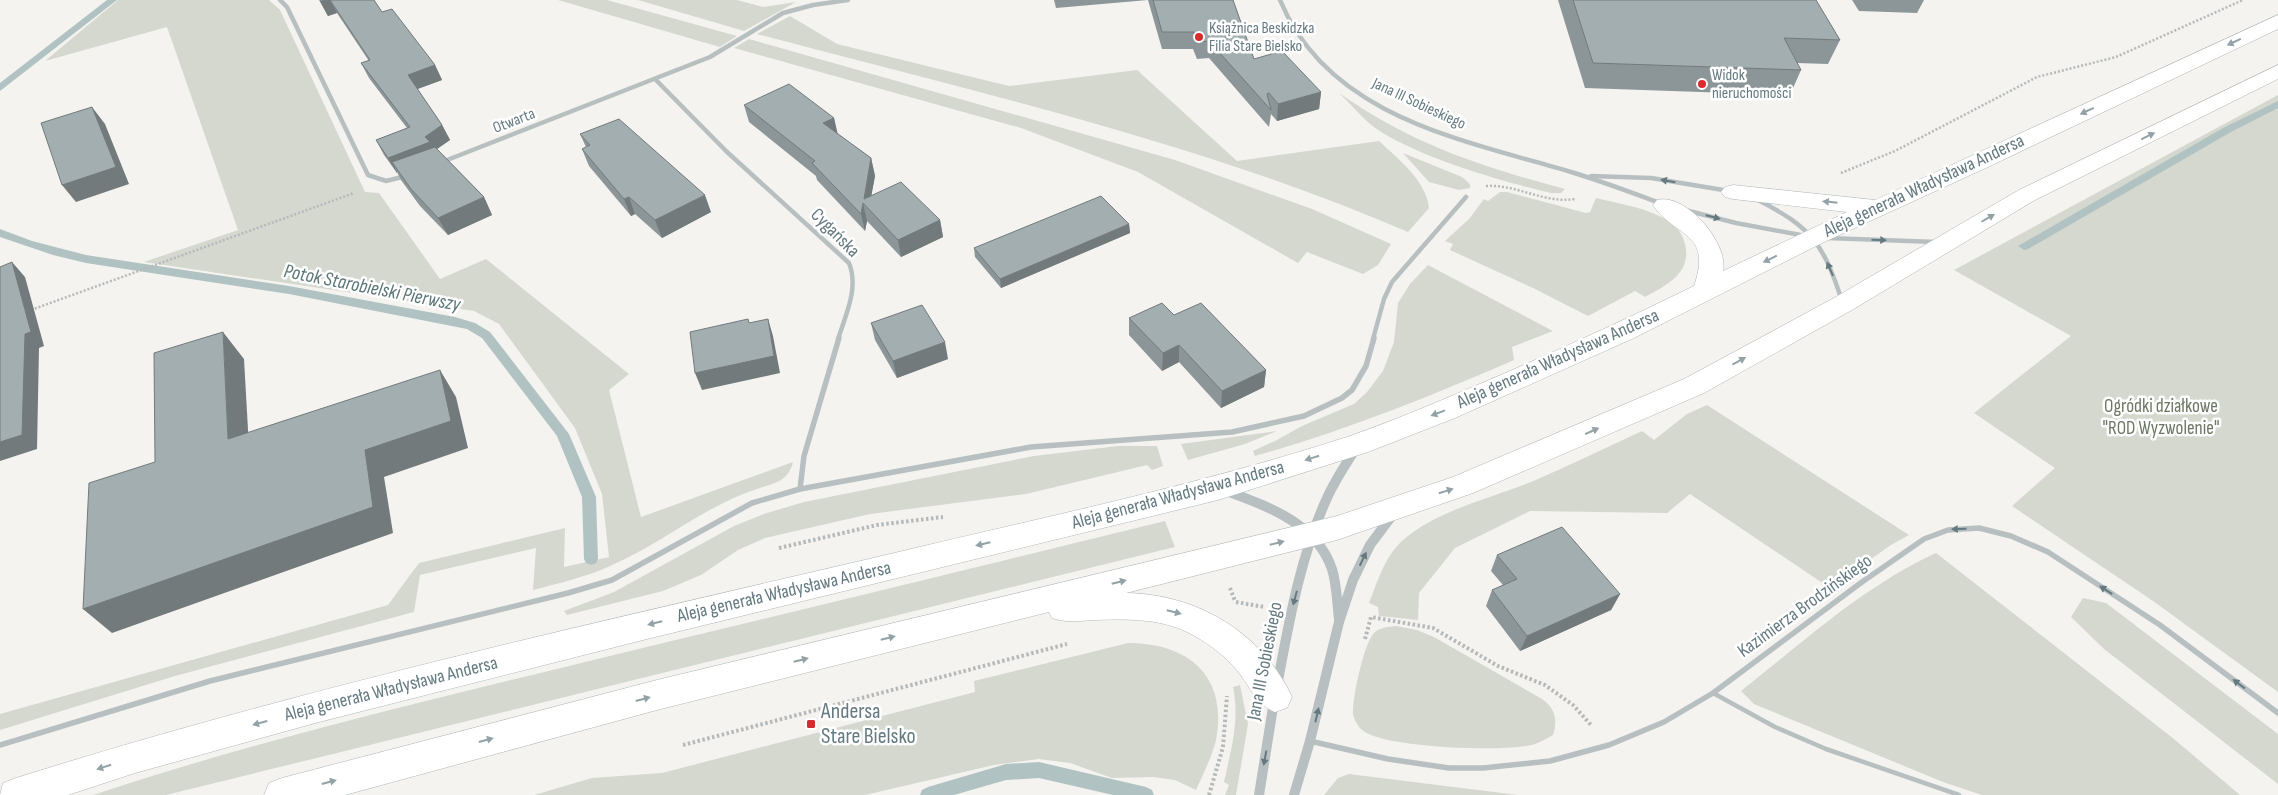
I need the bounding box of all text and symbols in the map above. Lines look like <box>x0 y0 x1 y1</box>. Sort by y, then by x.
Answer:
place label: Książnica Beskidzka Filia Stare Bielsko <box>1209 19 1315 56</box>
marker: Książnica Beskidzka Filia Stare Bielsko <box>1193 31 1205 43</box>
one-way arrow <box>2227 38 2241 46</box>
place label: Widok nieruchomości <box>1712 66 1791 103</box>
street label: Jana III Sobieskiego <box>1368 74 1469 134</box>
marker: Widok nieruchomości <box>1696 78 1708 90</box>
street label: Otwarta <box>490 104 538 138</box>
one-way arrow <box>2080 107 2094 115</box>
street label: Aleja generała Władysława Andersa <box>1819 129 2028 243</box>
one-way arrow <box>2141 132 2155 140</box>
one-way arrow <box>1660 176 1676 184</box>
one-way arrow <box>1822 198 1838 206</box>
street label: Cygańska <box>806 204 864 262</box>
one-way arrow <box>1705 213 1720 221</box>
one-way arrow <box>1981 214 1994 223</box>
one-way arrow <box>1872 236 1888 244</box>
one-way arrow <box>1762 255 1777 263</box>
water label: Potok Starobielski Pierwszy <box>282 259 464 317</box>
one-way arrow <box>1826 262 1834 276</box>
street label: Aleja generała Władysława Andersa <box>1452 304 1663 414</box>
one-way arrow <box>1732 357 1746 365</box>
park label: Ogródki działkowe "ROD Wyzwolenie" <box>2103 395 2219 440</box>
one-way arrow <box>1431 410 1445 418</box>
one-way arrow <box>1585 426 1599 434</box>
one-way arrow <box>1304 455 1319 463</box>
street label: Aleja generała Władysława Andersa <box>1068 456 1287 535</box>
one-way arrow <box>1439 487 1454 495</box>
one-way arrow <box>1951 526 1967 534</box>
one-way arrow <box>1269 539 1284 547</box>
one-way arrow <box>976 540 991 548</box>
street label: Kazimierza Brodzińskiego <box>1733 549 1877 663</box>
one-way arrow <box>1359 552 1367 567</box>
street label: Aleja generała Władysława Andersa <box>674 556 893 628</box>
one-way arrow <box>1111 578 1126 586</box>
one-way arrow <box>2100 586 2113 595</box>
one-way arrow <box>1291 591 1299 606</box>
street label: Jana III Sobieskiego <box>1242 600 1288 723</box>
one-way arrow <box>1167 608 1182 616</box>
one-way arrow <box>648 619 663 627</box>
one-way arrow <box>880 634 895 642</box>
street label: Aleja generała Władysława Andersa <box>281 651 500 727</box>
one-way arrow <box>793 656 808 664</box>
one-way arrow <box>2232 679 2246 689</box>
one-way arrow <box>636 694 651 702</box>
place label: Andersa Stare Bielsko <box>820 698 916 750</box>
one-way arrow <box>1313 707 1321 722</box>
marker: Andersa Stare Bielsko <box>805 718 817 730</box>
one-way arrow <box>253 719 268 727</box>
one-way arrow <box>479 736 494 744</box>
one-way arrow <box>1260 750 1268 766</box>
one-way arrow <box>96 764 111 771</box>
one-way arrow <box>322 778 337 786</box>

